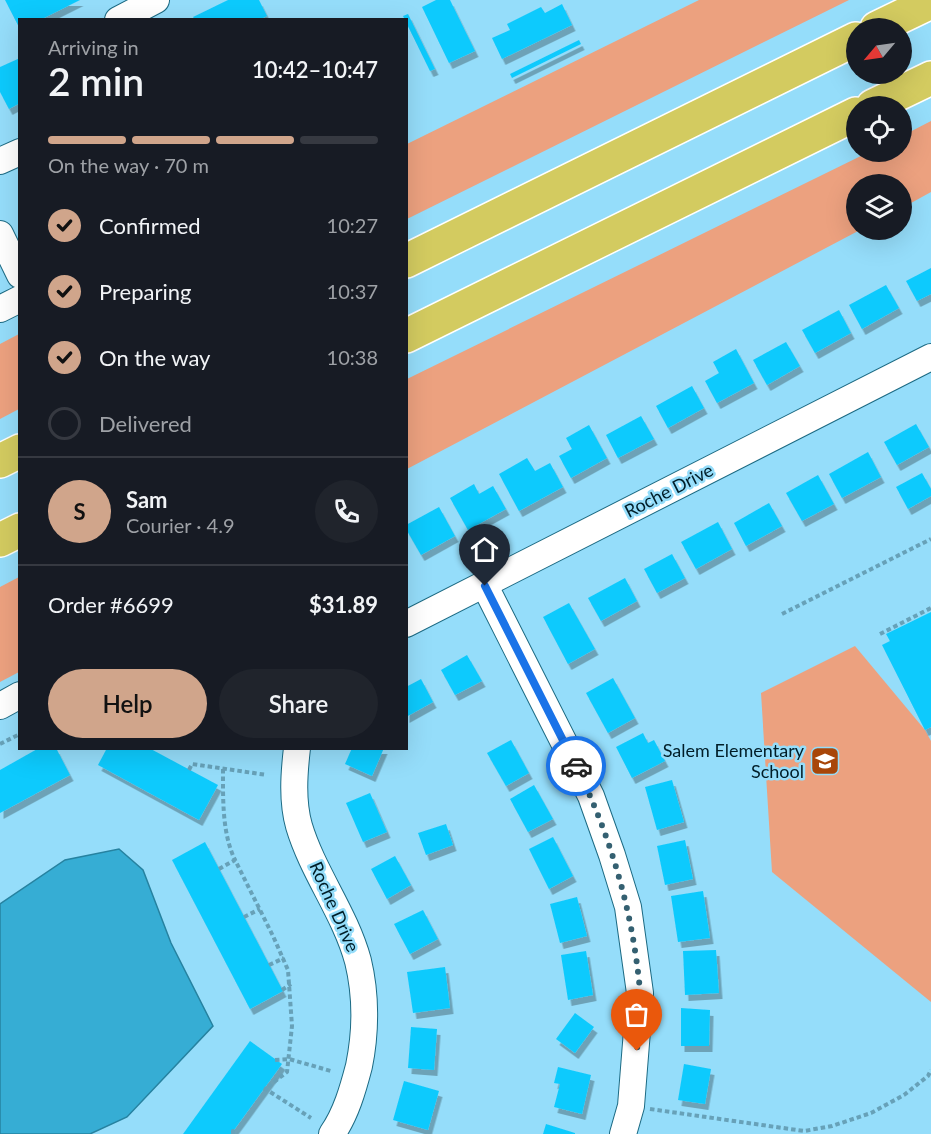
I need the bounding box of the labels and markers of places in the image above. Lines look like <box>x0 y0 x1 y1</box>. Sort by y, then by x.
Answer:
pin <box>459 524 510 586</box>
place label: Salem Elementary School <box>663 739 805 782</box>
school or university icon: Salem Elementary School <box>809 745 841 777</box>
pin <box>611 989 662 1051</box>

